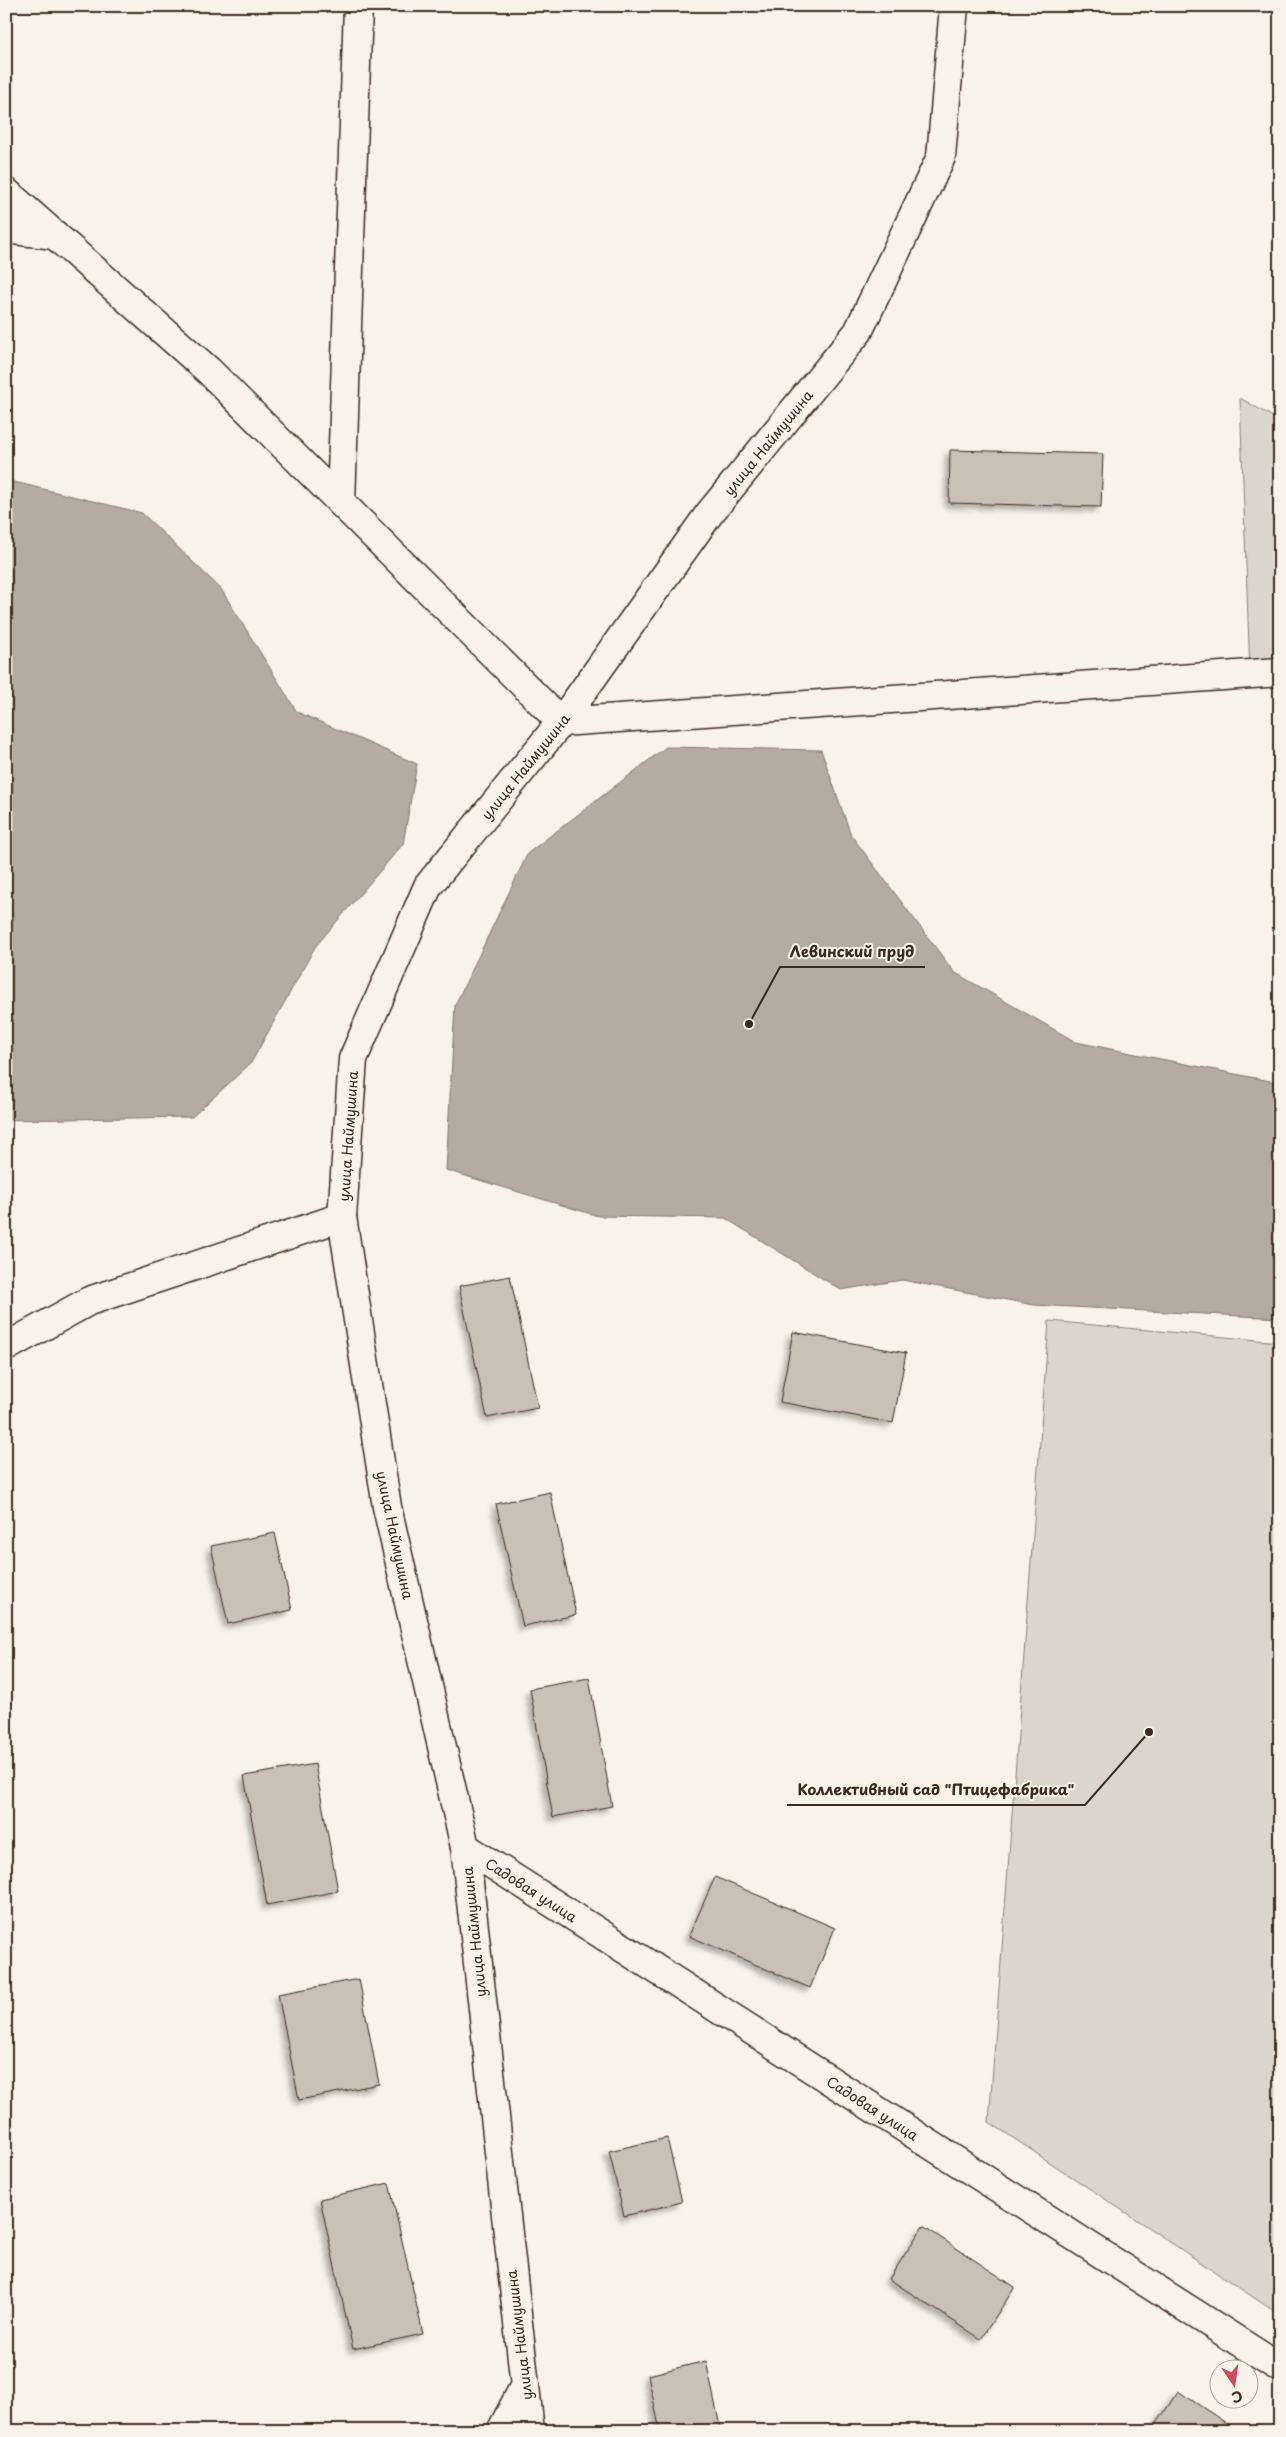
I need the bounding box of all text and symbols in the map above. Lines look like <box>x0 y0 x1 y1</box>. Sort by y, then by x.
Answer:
street label: улица Наймушина <box>718 385 817 500</box>
street label: улица Наймушина <box>476 709 575 824</box>
callout: Левинский пруд <box>780 937 925 967</box>
text: Левинский пруд <box>790 939 914 962</box>
street label: улица Наймушина <box>333 1070 363 1202</box>
street label: улица Наймушина <box>371 1469 419 1601</box>
callout: Коллективный сад "Птицефабрика" <box>787 1775 1085 1805</box>
text: Коллективный сад "Птицефабрика" <box>798 1777 1075 1800</box>
street label: Садовая улица <box>481 1852 582 1927</box>
street label: улица Наймушина <box>457 1866 491 1998</box>
street label: Садовая улица <box>823 2070 923 2145</box>
street label: улица Наймушина <box>501 2269 537 2401</box>
north arrow <box>1208 2360 1258 2410</box>
text: С <box>1230 2386 1245 2409</box>

